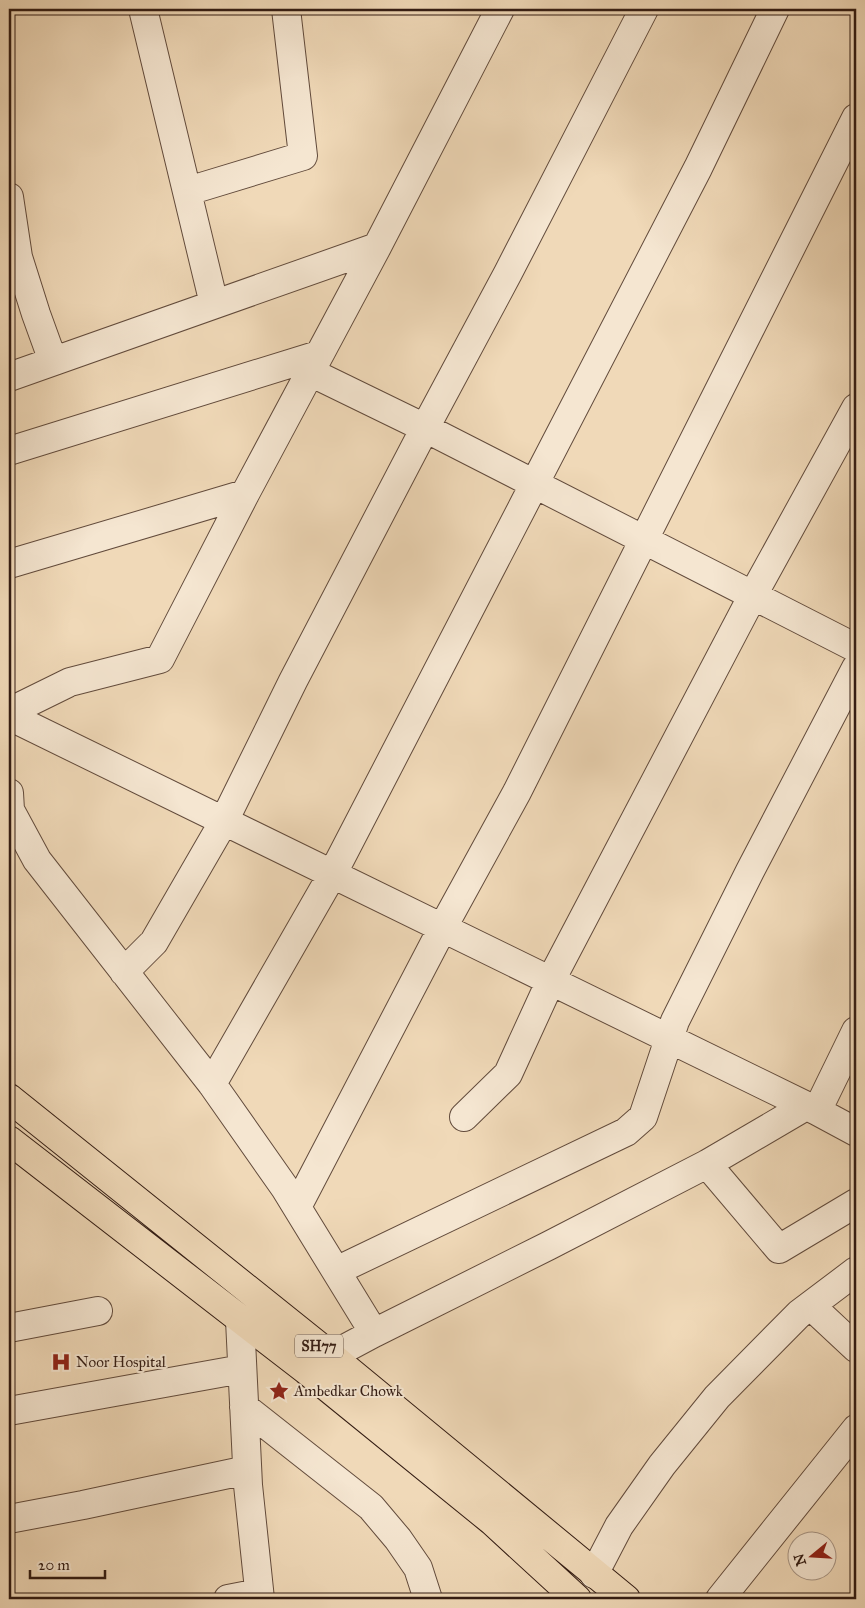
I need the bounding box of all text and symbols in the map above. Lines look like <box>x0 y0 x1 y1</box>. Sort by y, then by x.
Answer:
road number: SH77 <box>295 1334 343 1358</box>
hospital icon: Noor Hospital <box>50 1351 72 1373</box>
place label: Noor Hospital <box>76 1353 167 1371</box>
place icon: Ambedkar Chowk <box>268 1380 290 1402</box>
place label: Ambedkar Chowk <box>293 1382 403 1400</box>
north arrow <box>788 1530 838 1580</box>
scale bar <box>30 1548 105 1580</box>
text: N <box>790 1551 810 1568</box>
text: 20 m <box>38 1556 70 1574</box>

